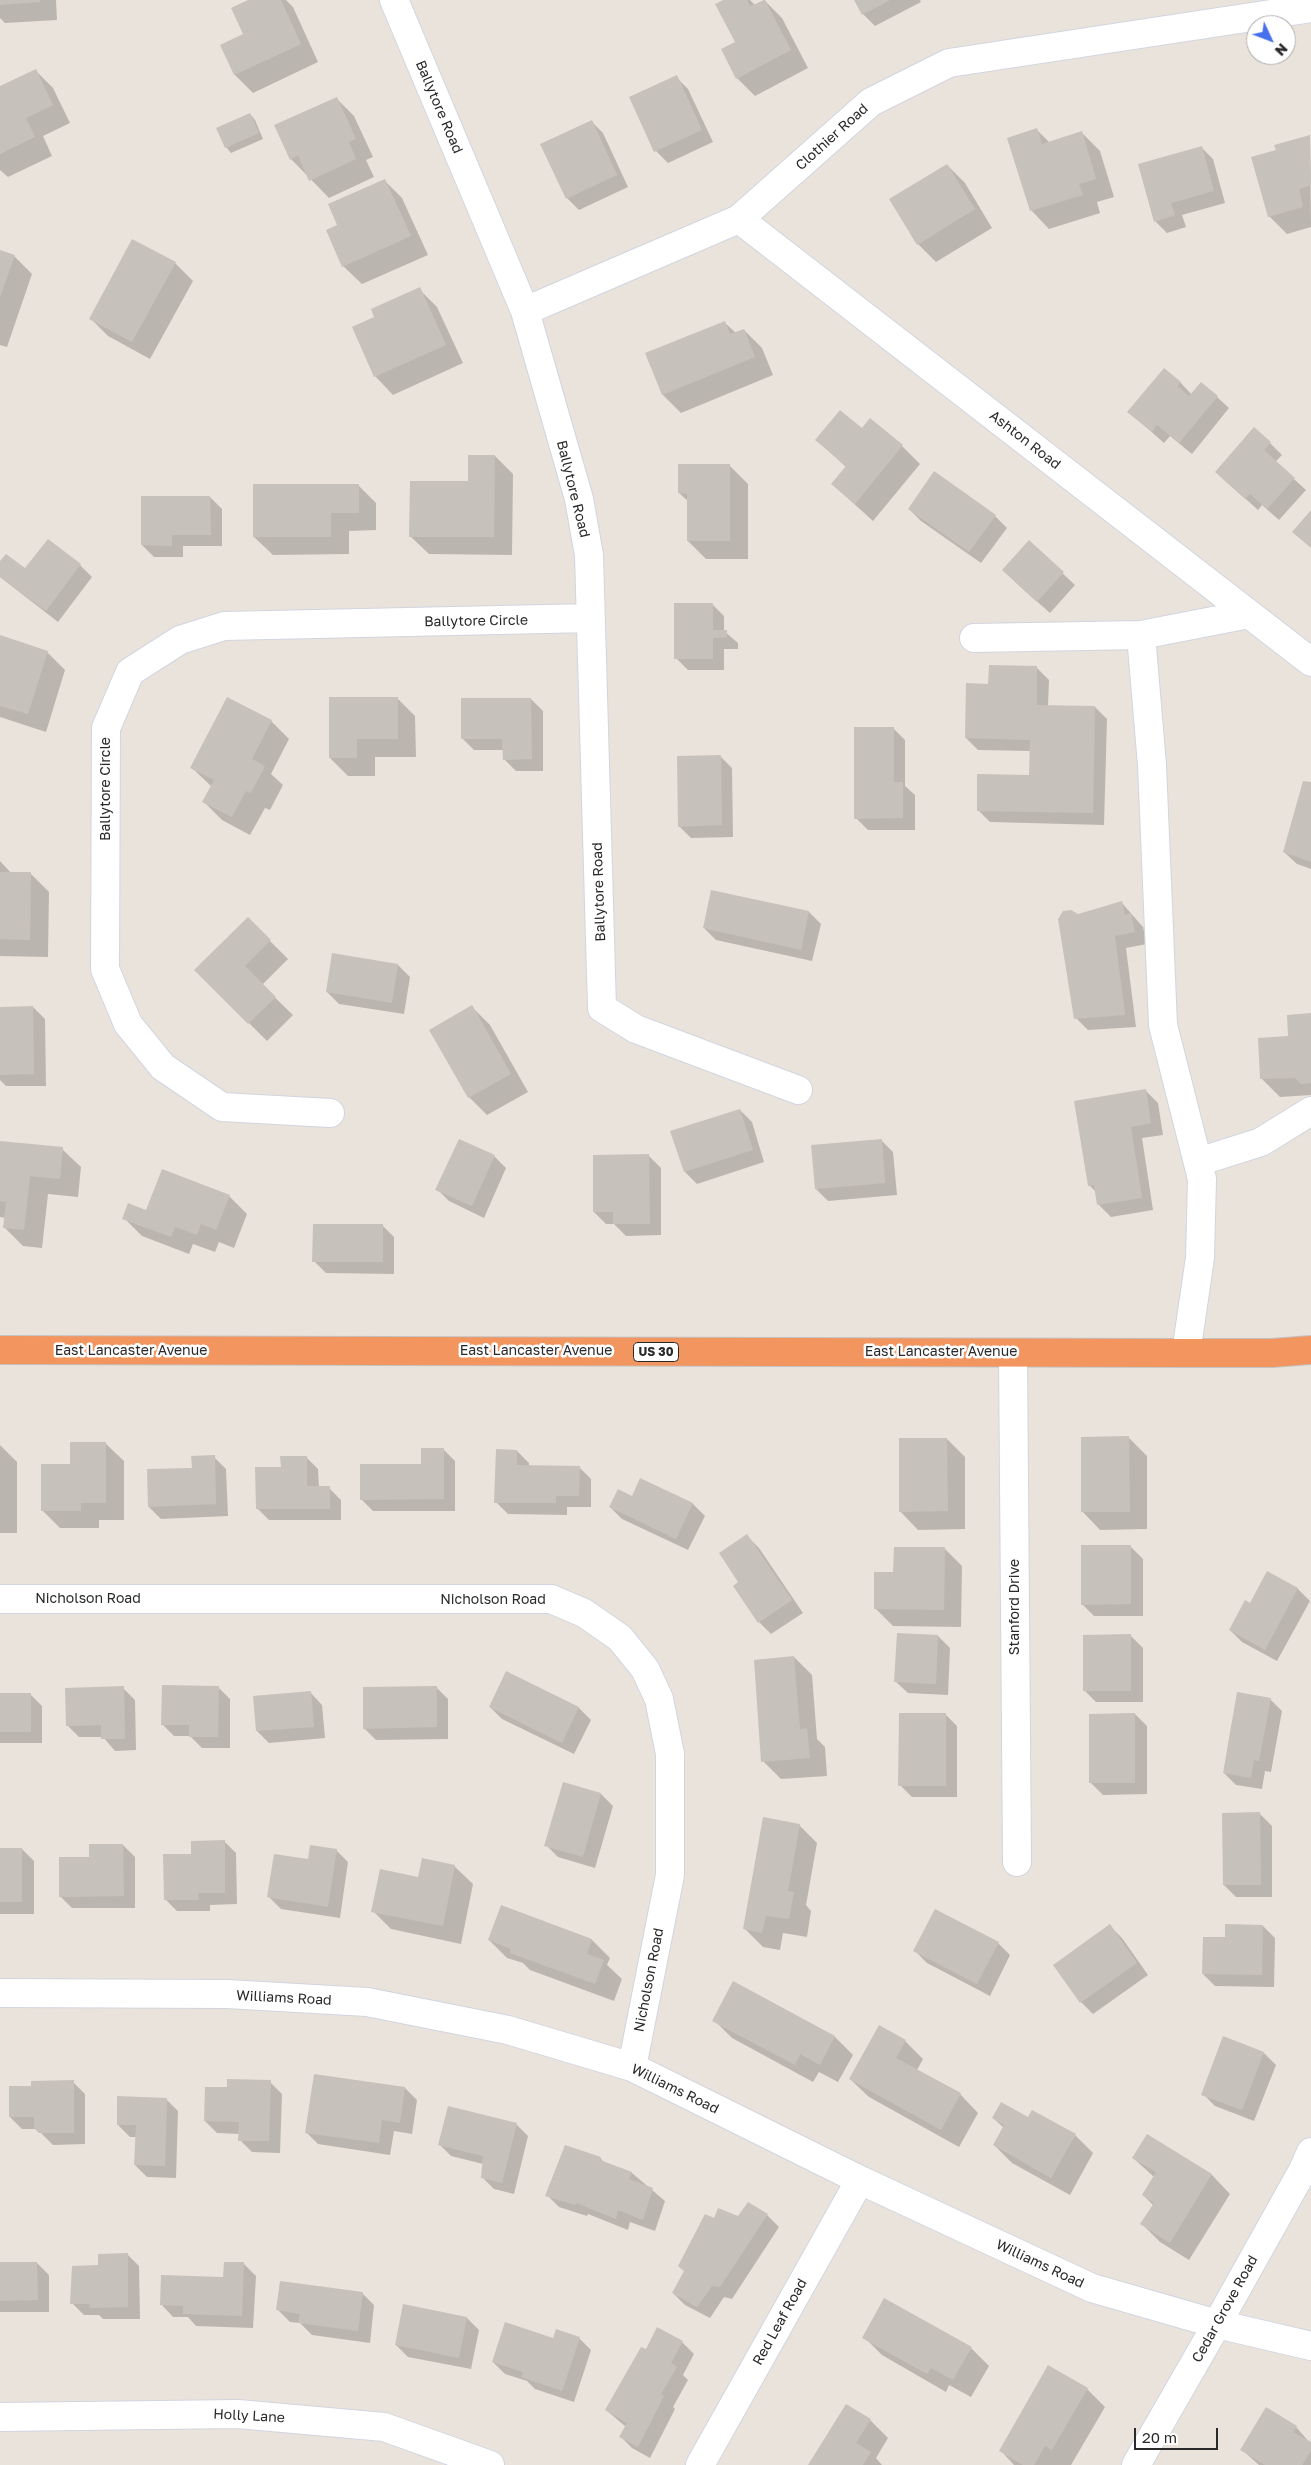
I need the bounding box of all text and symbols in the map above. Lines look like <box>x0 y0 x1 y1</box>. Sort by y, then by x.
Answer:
north arrow <box>1246 15 1296 65</box>
text: N <box>1272 40 1291 60</box>
street label: Ballytore Road <box>412 58 466 156</box>
street label: Clothier Road <box>792 100 872 174</box>
street label: Ashton Road <box>986 407 1064 473</box>
street label: Ballytore Road <box>553 439 593 539</box>
street label: Ballytore Circle <box>424 612 528 630</box>
street label: Ballytore Circle <box>98 737 114 841</box>
street label: Ballytore Road <box>589 842 609 942</box>
road number: US 30 <box>634 1342 678 1361</box>
street label: East Lancaster Avenue <box>55 1343 207 1359</box>
street label: East Lancaster Avenue <box>460 1343 612 1359</box>
street label: East Lancaster Avenue <box>865 1344 1017 1360</box>
street label: Stanford Drive <box>1007 1559 1023 1655</box>
street label: Nicholson Road <box>35 1591 141 1607</box>
street label: Nicholson Road <box>440 1592 546 1608</box>
street label: Nicholson Road <box>631 1926 667 2034</box>
street label: Williams Road <box>236 1987 332 2009</box>
street label: Williams Road <box>628 2061 722 2117</box>
street label: Williams Road <box>993 2236 1087 2292</box>
street label: Cedar Grove Road <box>1189 2252 1261 2366</box>
street label: Red Leaf Road <box>749 2276 811 2368</box>
street label: Holly Lane <box>213 2406 285 2426</box>
scale bar <box>1136 2418 1220 2450</box>
text: 20 m <box>1142 2428 1177 2446</box>

